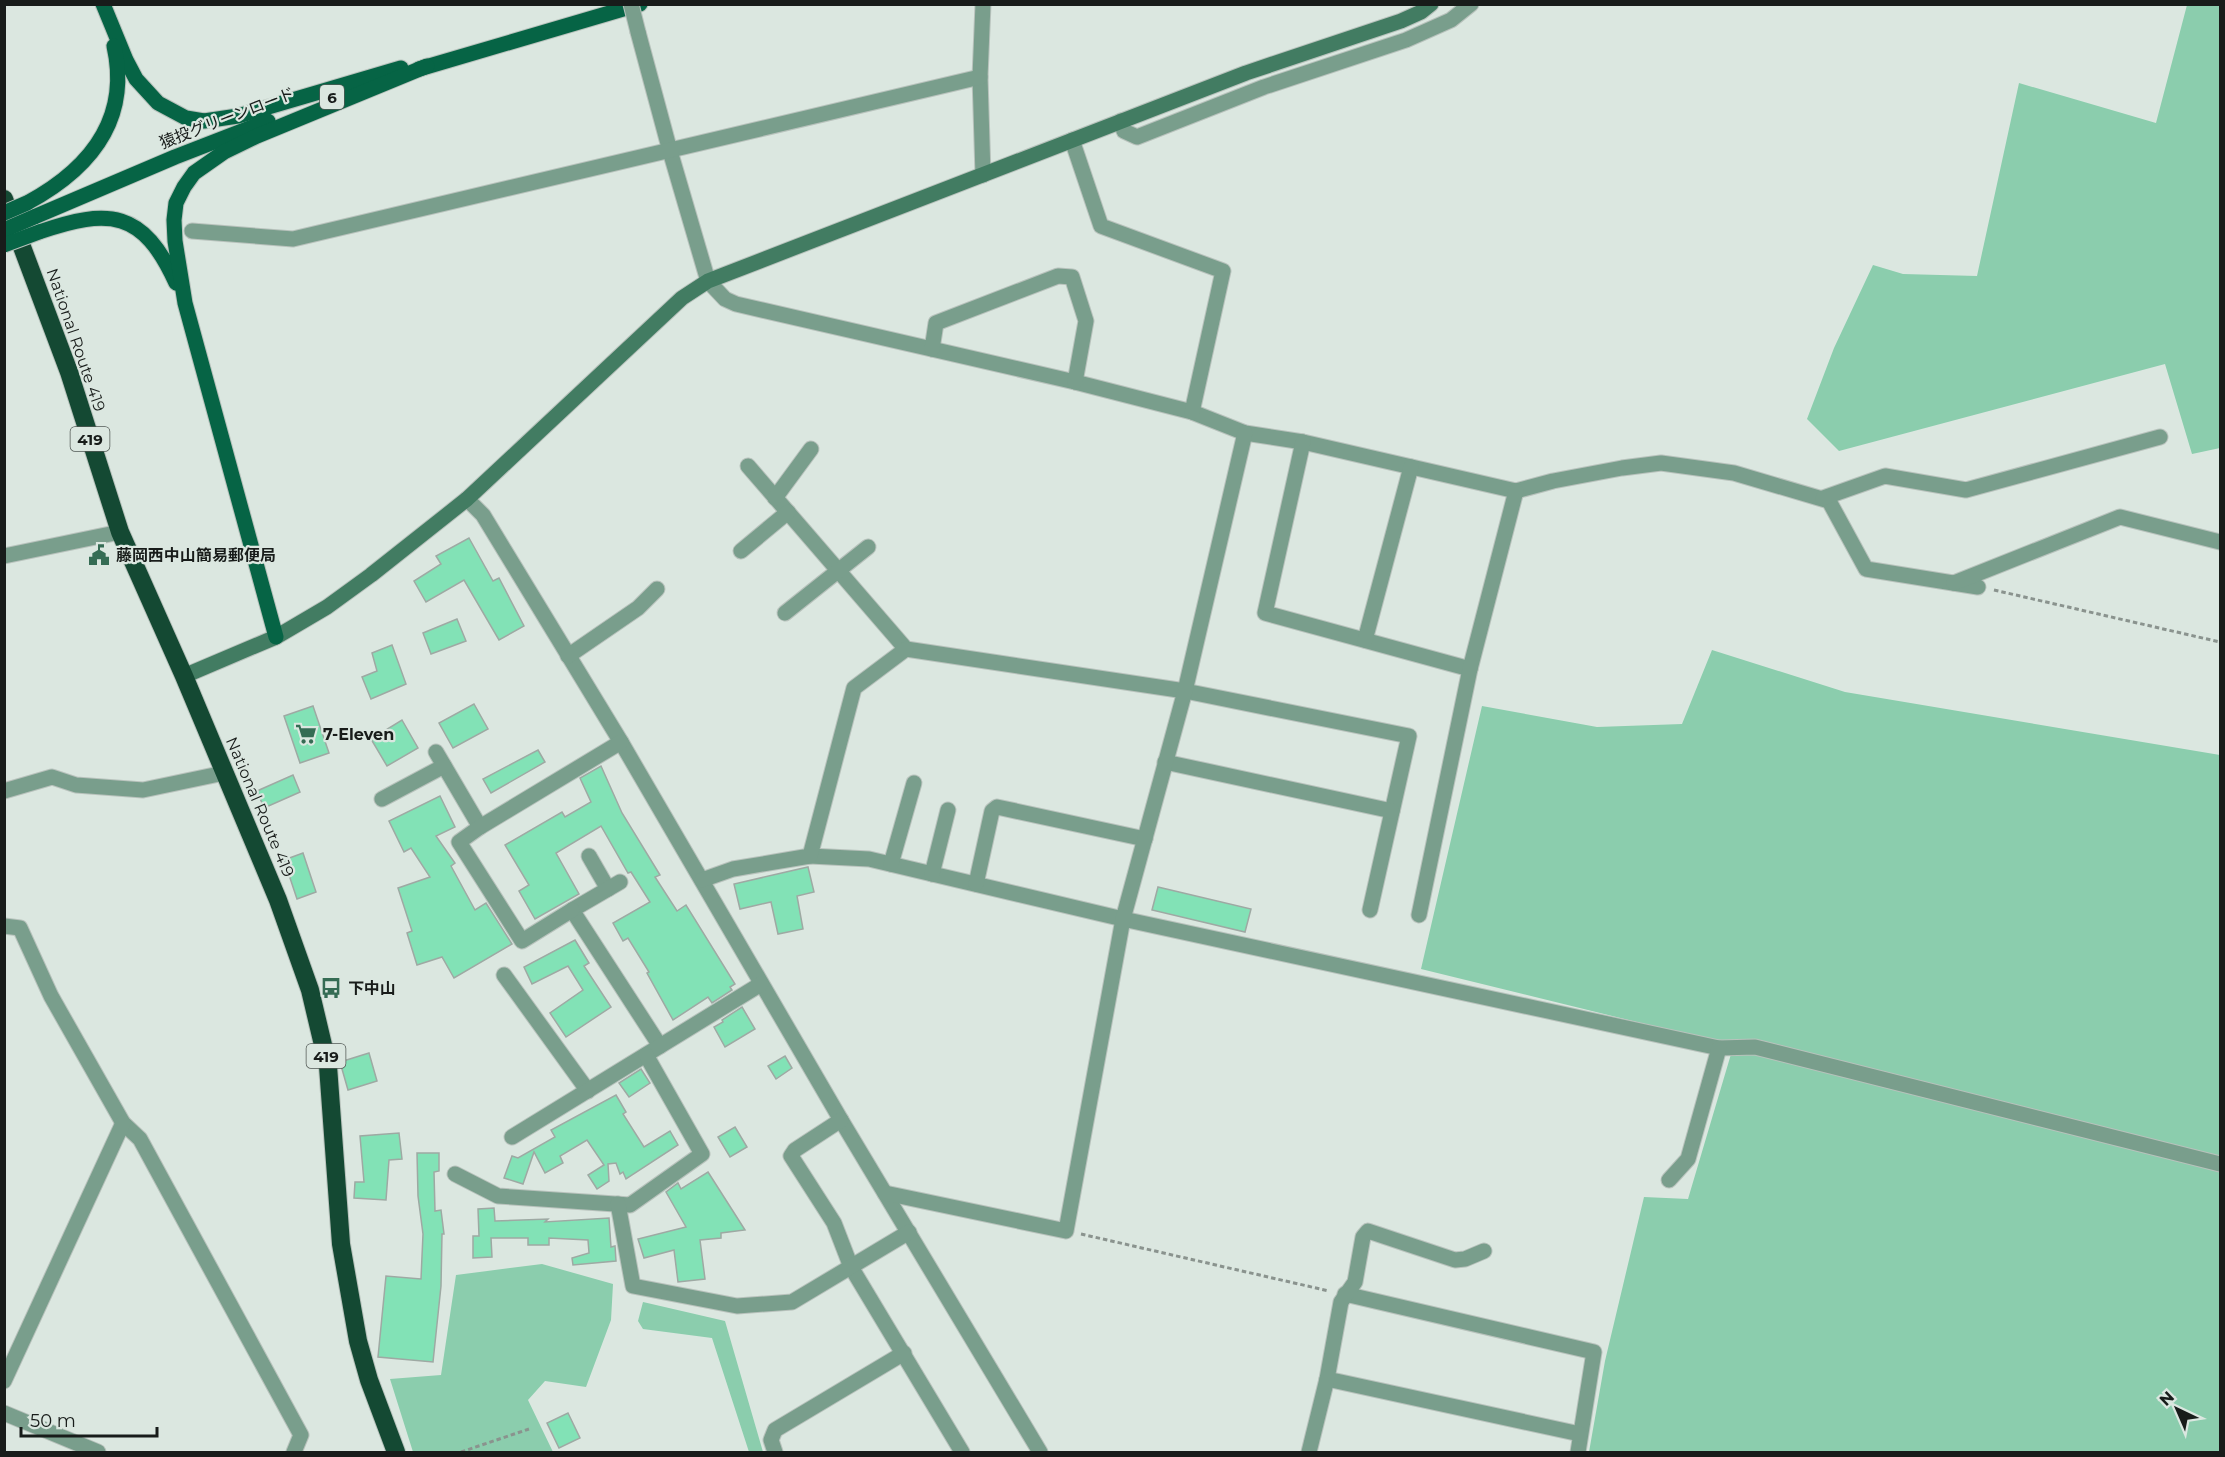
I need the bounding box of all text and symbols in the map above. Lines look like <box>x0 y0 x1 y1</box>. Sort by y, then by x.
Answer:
street label: 猿投グリーンロード <box>157 83 297 153</box>
road number: 6 <box>320 85 344 109</box>
street label: National Route 419 <box>43 266 109 414</box>
road number: 419 <box>70 427 110 451</box>
public building icon: 藤岡西中山簡易郵便局 <box>87 543 111 567</box>
place label: 藤岡西中山簡易郵便局 <box>116 546 276 565</box>
supermarket icon: 7-Eleven <box>294 722 318 746</box>
place label: 7-Eleven <box>323 725 394 744</box>
street label: National Route 419 <box>222 734 298 880</box>
bus stop icon: 下中山 <box>319 976 343 1000</box>
place label: 下中山 <box>348 979 396 998</box>
road number: 419 <box>306 1044 346 1068</box>
north arrow <box>2147 1379 2207 1439</box>
text: N <box>2156 1387 2178 1410</box>
scale bar <box>21 1400 158 1438</box>
text: 50 m <box>30 1410 76 1432</box>

